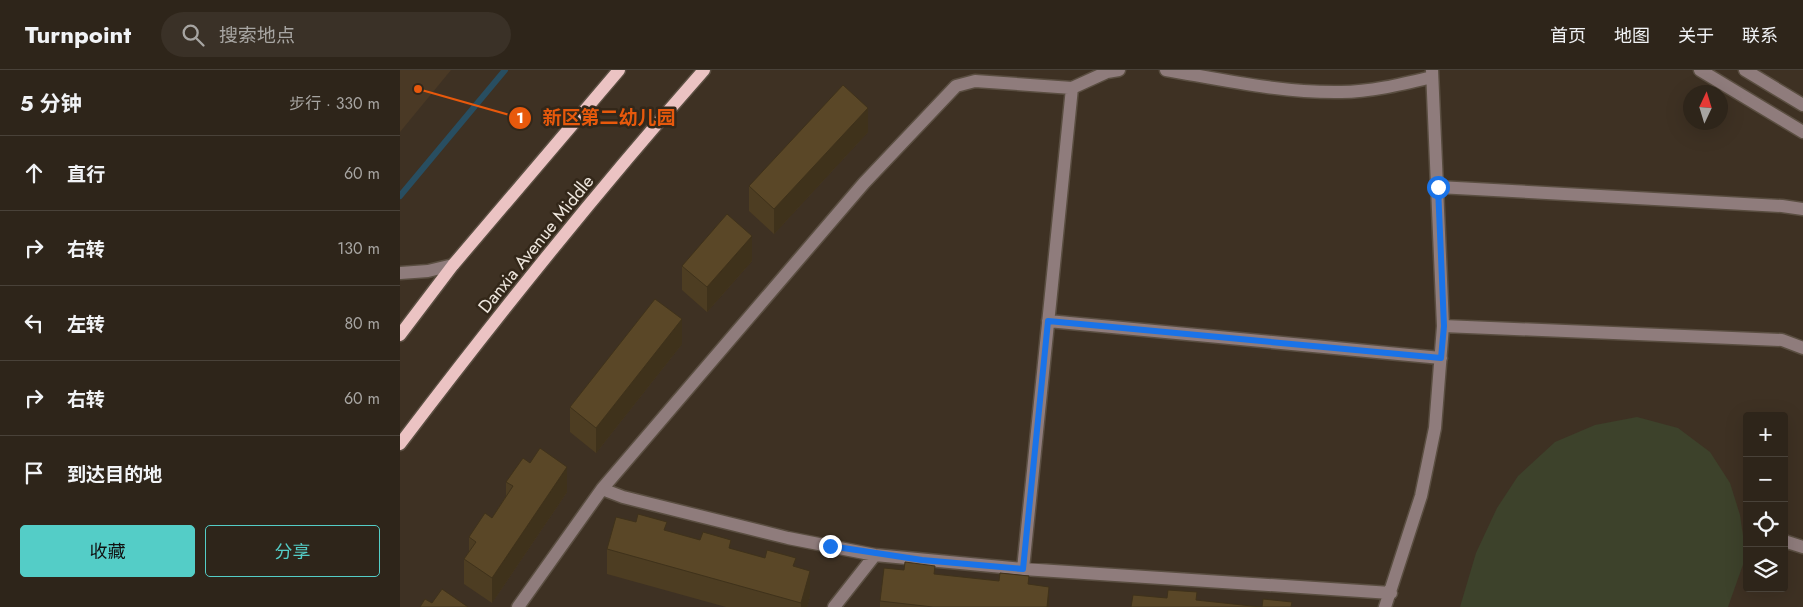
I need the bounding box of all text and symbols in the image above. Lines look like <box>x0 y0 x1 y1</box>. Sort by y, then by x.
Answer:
search box <box>161 12 511 57</box>
text: Turnpoint <box>25 17 131 52</box>
icon: search <box>179 21 207 49</box>
text: 搜索地点 <box>219 22 295 49</box>
text: 首页 <box>1550 23 1586 49</box>
text: 地图 <box>1614 23 1650 49</box>
text: 关于 <box>1678 23 1714 49</box>
text: 联系 <box>1742 23 1778 49</box>
north arrow <box>1683 85 1728 130</box>
text: 5 分钟 <box>20 89 82 119</box>
text: 步行 · 330 m <box>289 92 380 115</box>
callout: 新区第二幼儿园 <box>507 101 685 135</box>
text: 新区第二幼儿园 <box>542 104 676 131</box>
text: 1 <box>516 107 524 129</box>
icon: ahead <box>20 159 48 187</box>
text: 直行 <box>67 161 105 188</box>
text: 60 m <box>344 162 380 185</box>
street label: Danxia Avenue Middle <box>472 169 600 319</box>
route start <box>1427 176 1450 199</box>
icon: right <box>20 234 48 262</box>
text: 右转 <box>67 236 105 263</box>
text: 130 m <box>337 237 380 260</box>
icon: left <box>20 309 48 337</box>
text: 左转 <box>67 311 105 338</box>
text: 80 m <box>344 312 380 335</box>
icon: right <box>20 384 48 412</box>
text: 右转 <box>67 386 105 413</box>
text: 60 m <box>344 387 380 410</box>
map controls <box>1743 412 1788 592</box>
button: + <box>1743 412 1788 457</box>
button: − <box>1743 457 1788 502</box>
icon: arrive <box>20 459 48 487</box>
text: 到达目的地 <box>67 461 162 488</box>
button: locate <box>1743 502 1788 547</box>
button: 收藏 <box>20 525 195 577</box>
button: 分享 <box>205 525 380 577</box>
route end <box>819 535 842 558</box>
button: layers <box>1743 547 1788 592</box>

